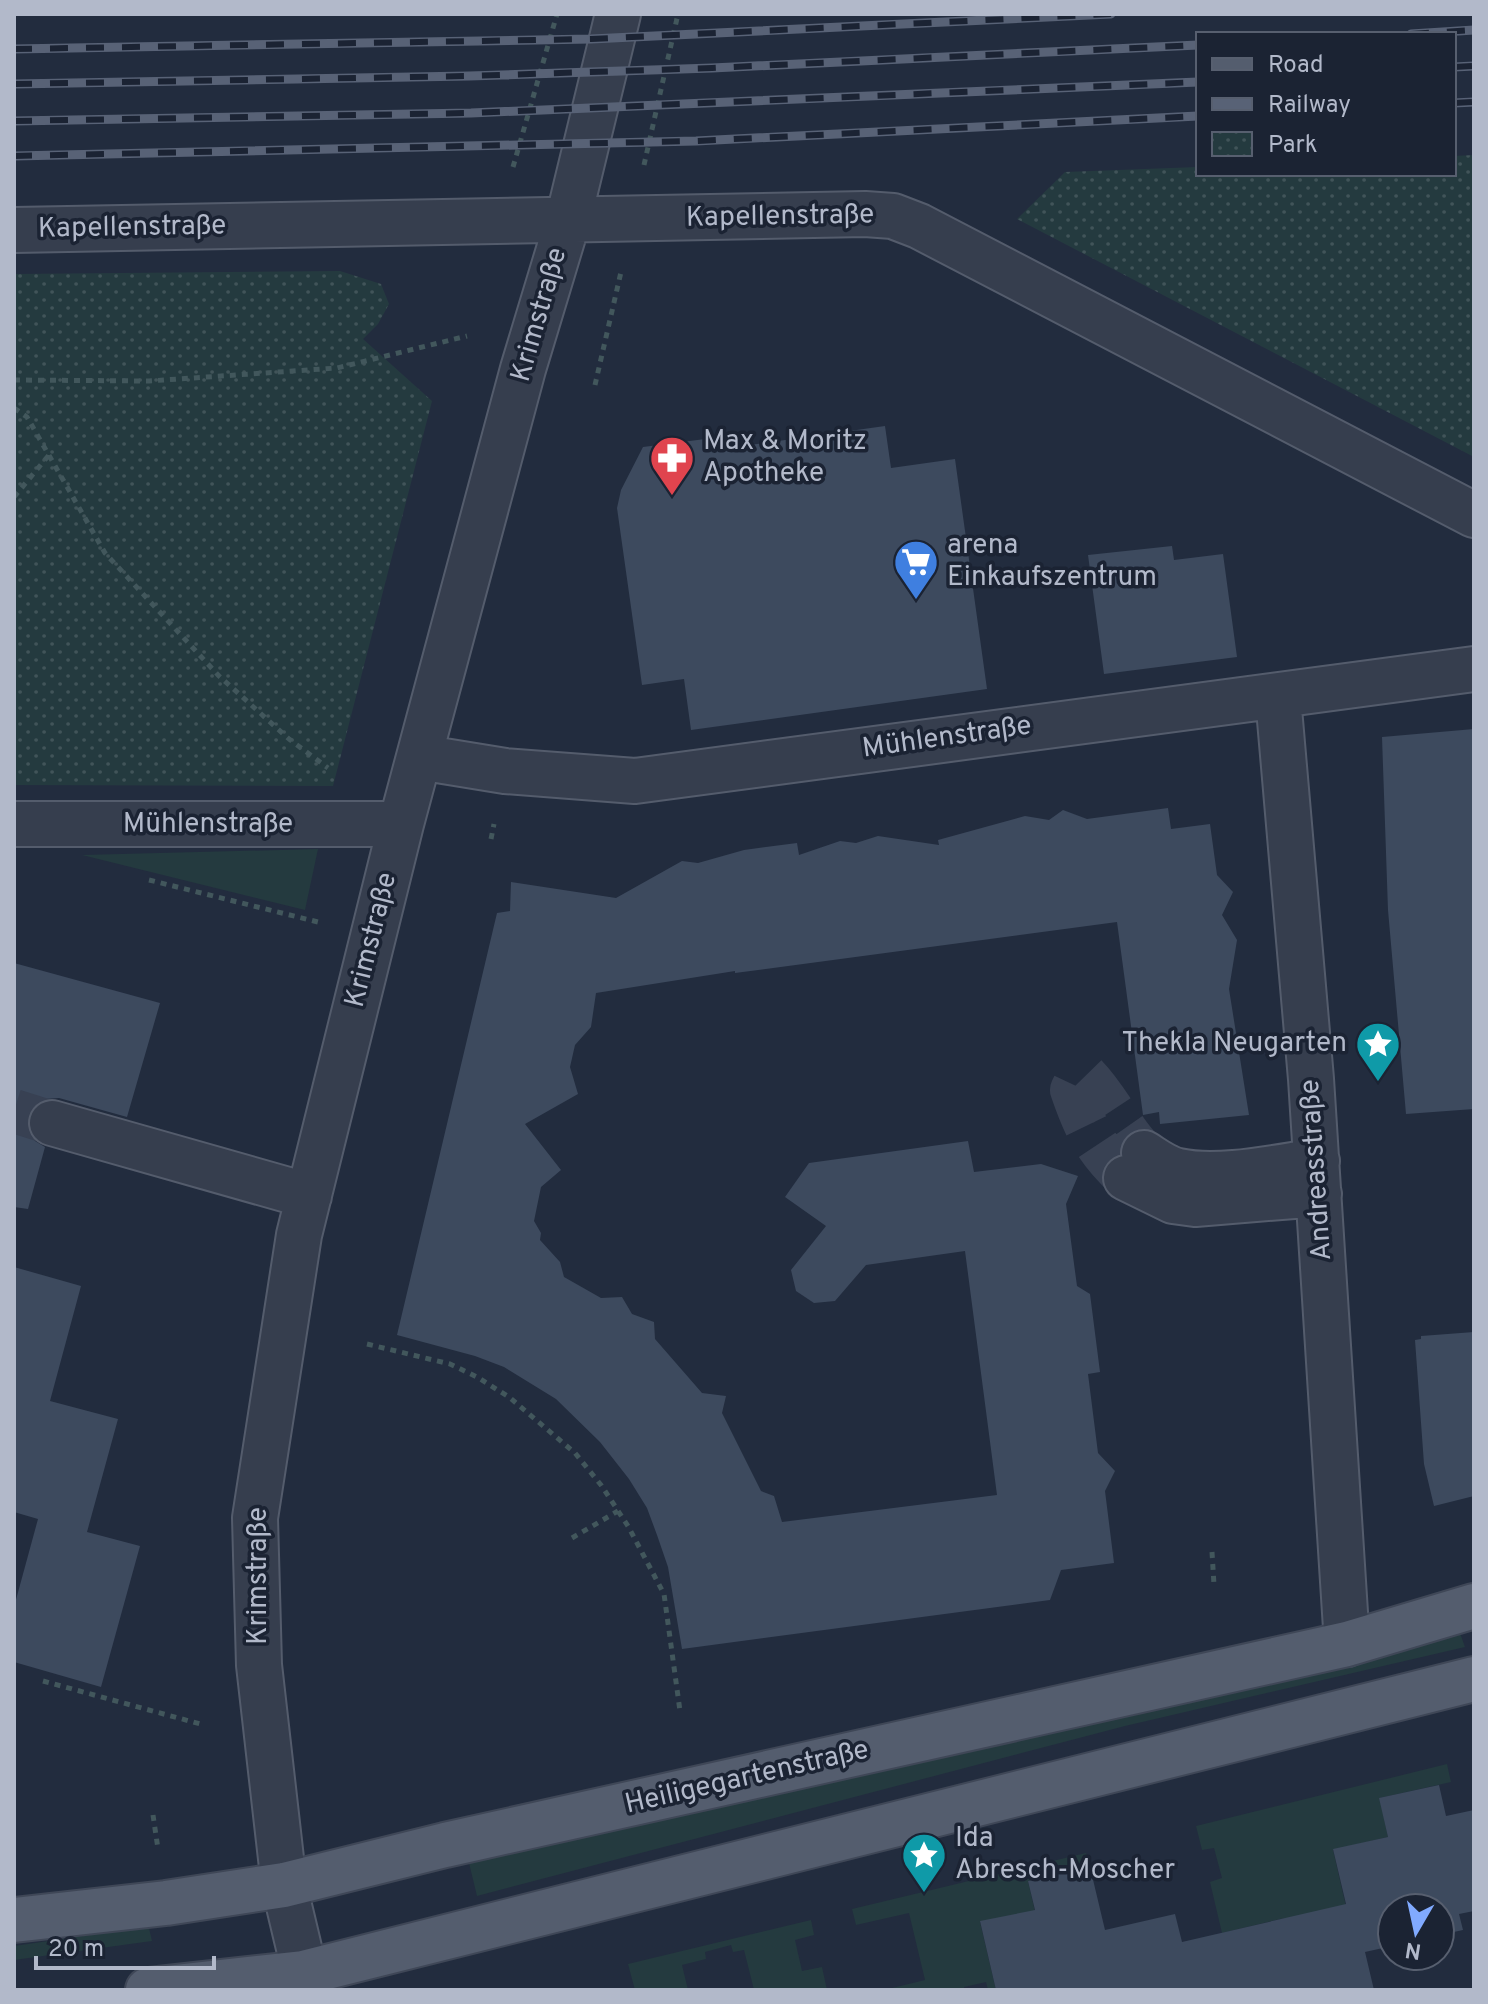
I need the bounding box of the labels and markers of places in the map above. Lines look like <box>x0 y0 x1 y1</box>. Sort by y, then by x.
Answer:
place label: Max & Moritz Apotheke <box>703 424 867 492</box>
pharmacy icon: Max & Moritz Apotheke <box>648 434 696 497</box>
place label: arena Einkaufszentrum <box>947 528 1157 596</box>
supermarket icon: arena Einkaufszentrum <box>892 538 940 601</box>
place icon: Thekla Neugarten <box>1354 1020 1402 1083</box>
place label: Thekla Neugarten <box>1122 1026 1347 1062</box>
place label: Ida Abresch-Moscher <box>955 1821 1175 1889</box>
place icon: Ida Abresch-Moscher <box>900 1831 948 1894</box>

